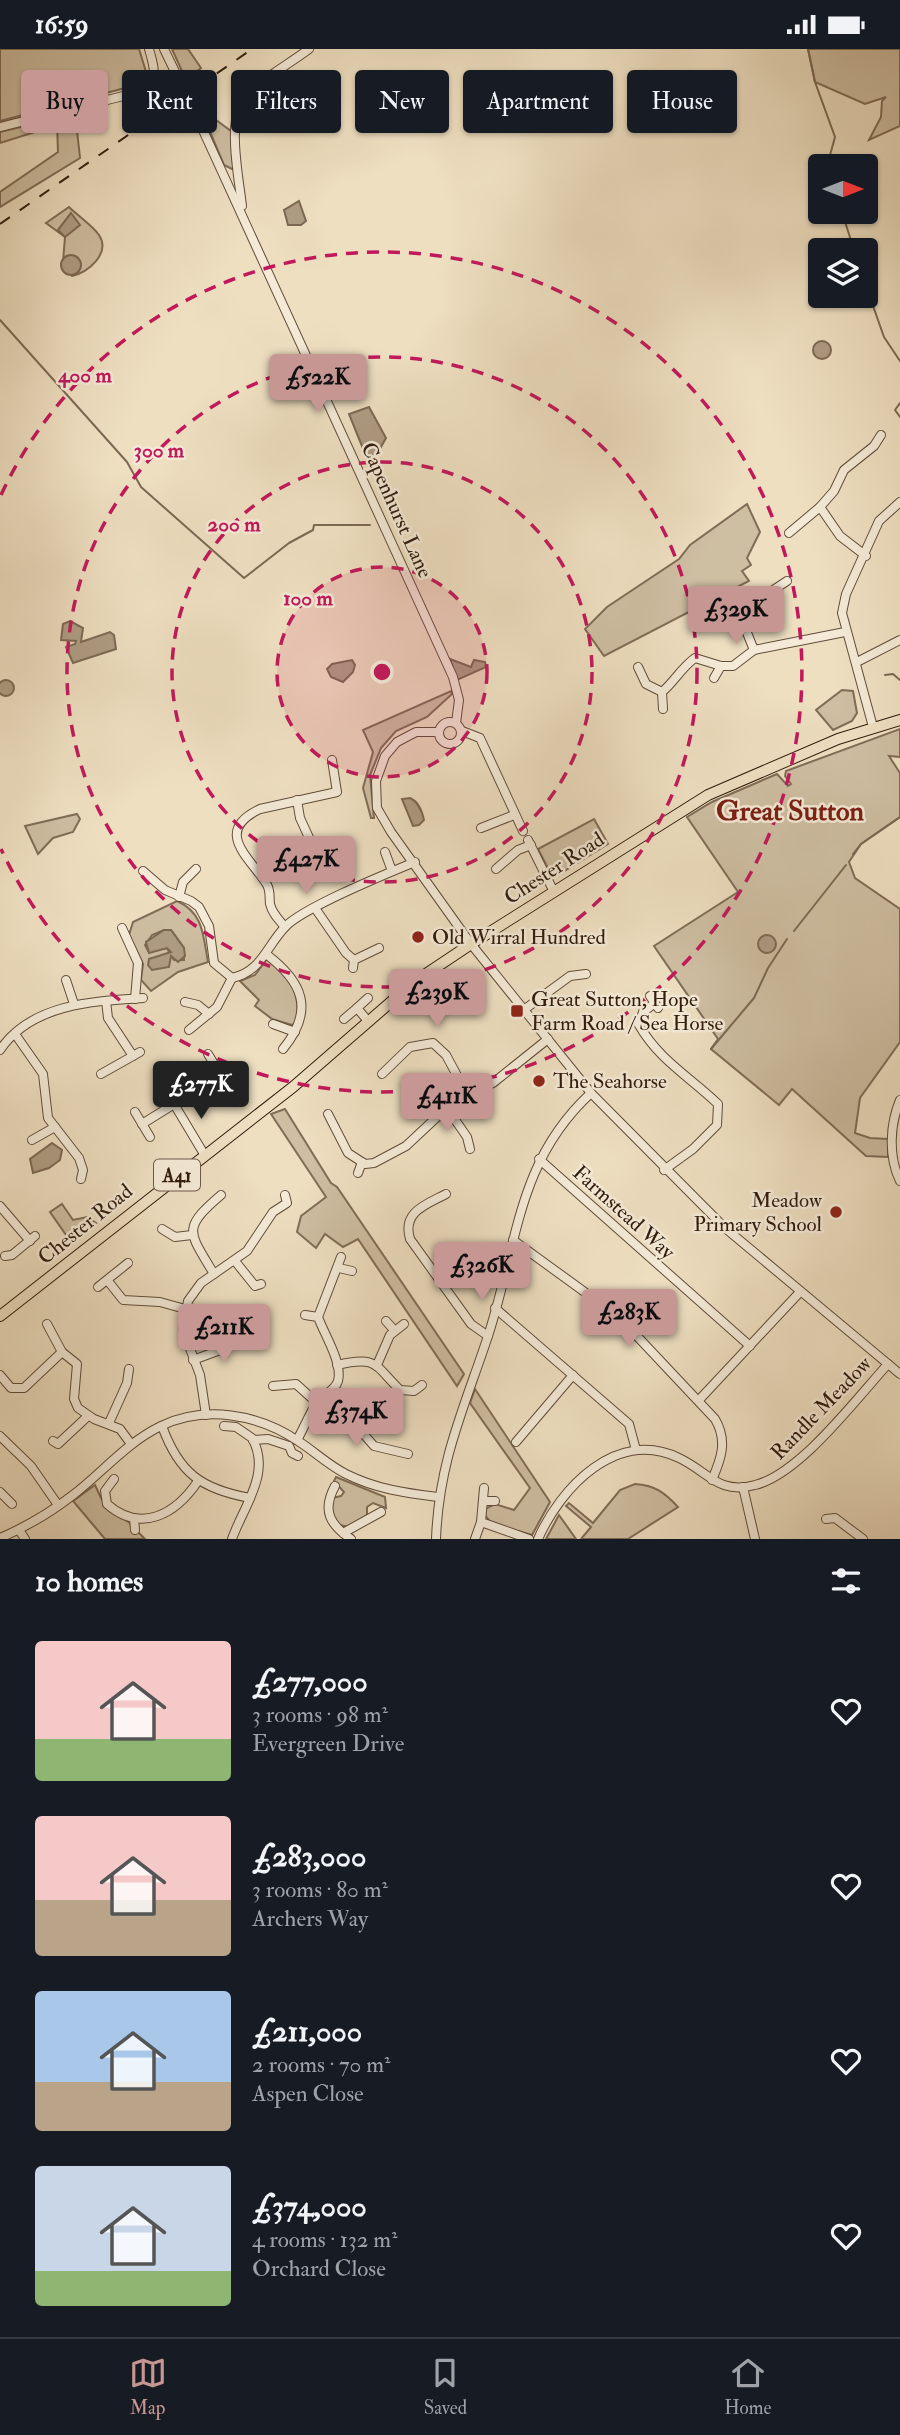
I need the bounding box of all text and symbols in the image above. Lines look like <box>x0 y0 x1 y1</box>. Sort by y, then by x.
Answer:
text: 16:59 <box>35 9 88 41</box>
chip: Buy <box>21 70 108 133</box>
chip: Rent <box>122 70 217 133</box>
chip: Filters <box>231 70 341 133</box>
chip: New <box>355 70 449 133</box>
chip: Apartment <box>463 70 613 133</box>
chip: House <box>627 70 737 133</box>
north arrow <box>808 154 878 224</box>
map controls <box>808 154 878 308</box>
button: layers <box>808 238 878 308</box>
pin: £522K <box>269 355 367 414</box>
text: 400 m <box>57 362 112 389</box>
text: £522K <box>286 362 350 391</box>
text: 300 m <box>134 437 185 464</box>
street label: Capenhurst Lane <box>355 438 439 582</box>
text: 200 m <box>208 511 261 538</box>
text: 100 m <box>283 585 334 612</box>
pin: £329K <box>687 587 785 646</box>
text: £329K <box>704 594 768 623</box>
centre of rings <box>370 660 394 684</box>
district label: Great Sutton <box>716 794 865 829</box>
street label: Chester Road <box>499 826 610 911</box>
pin: £427K <box>257 837 355 896</box>
text: £427K <box>273 844 339 873</box>
place label: Old Wirral Hundred <box>432 924 607 951</box>
marker: Old Wirral Hundred <box>410 929 426 945</box>
pin: £239K <box>388 969 486 1029</box>
text: £239K <box>405 977 469 1006</box>
place label: Great Sutton, Hope Farm Road / Sea Horse <box>531 986 724 1037</box>
marker: Great Sutton, Hope Farm Road / Sea Horse <box>509 1003 525 1019</box>
pin: £277K <box>152 1061 250 1121</box>
place label: The Seahorse <box>553 1068 667 1095</box>
text: £277K <box>169 1069 233 1098</box>
pin: £411K <box>398 1073 496 1133</box>
marker: The Seahorse <box>531 1073 547 1089</box>
text: £411K <box>417 1081 477 1110</box>
road number: A41 <box>154 1159 200 1191</box>
street label: Farmstead Way <box>567 1159 681 1266</box>
street label: Chester Road <box>32 1178 139 1271</box>
place label: Meadow Primary School <box>693 1187 823 1238</box>
marker: Meadow Primary School <box>828 1204 844 1220</box>
pin: £326K <box>433 1243 531 1302</box>
text: £326K <box>450 1250 514 1279</box>
pin: £283K <box>580 1289 678 1349</box>
text: £283K <box>598 1297 660 1326</box>
pin: £211K <box>175 1305 273 1364</box>
text: £211K <box>194 1312 254 1341</box>
street label: Randle Meadow <box>765 1350 878 1466</box>
pin: £374K <box>307 1389 405 1448</box>
text: £374K <box>325 1396 387 1425</box>
icon: filters <box>827 1562 865 1600</box>
text: 10 homes <box>35 1563 143 1600</box>
text: £277,000 <box>252 1663 368 1700</box>
icon: home <box>91 1669 175 1753</box>
icon: heart <box>827 1692 865 1730</box>
text: 3 rooms · 98 m² <box>252 1700 388 1729</box>
text: Evergreen Drive <box>252 1729 404 1758</box>
text: £283,000 <box>252 1838 366 1875</box>
icon: home <box>91 1844 175 1928</box>
icon: heart <box>827 1867 865 1905</box>
text: 3 rooms · 80 m² <box>252 1875 388 1904</box>
text: Archers Way <box>252 1904 368 1933</box>
text: £211,000 <box>252 2013 362 2050</box>
icon: home <box>91 2019 175 2103</box>
icon: heart <box>827 2042 865 2080</box>
text: 2 rooms · 70 m² <box>252 2050 391 2079</box>
text: Aspen Close <box>252 2079 364 2108</box>
text: £374,000 <box>252 2188 367 2225</box>
icon: home <box>91 2194 175 2278</box>
icon: heart <box>827 2217 865 2255</box>
text: 4 rooms · 132 m² <box>252 2225 398 2254</box>
text: Orchard Close <box>252 2254 386 2283</box>
tab: Map <box>129 2354 167 2420</box>
tab: Saved <box>424 2354 467 2420</box>
tab: Home <box>724 2354 771 2420</box>

